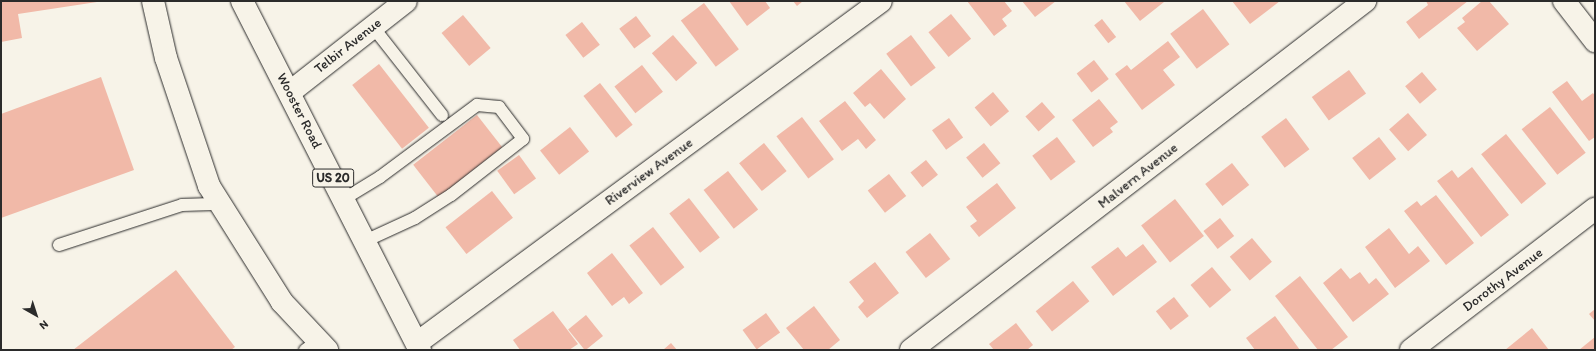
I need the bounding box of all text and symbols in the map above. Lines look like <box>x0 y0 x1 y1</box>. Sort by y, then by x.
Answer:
street label: Telbir Avenue <box>311 15 385 77</box>
street label: Wooster Road <box>273 70 325 152</box>
street label: Riverview Avenue <box>602 135 696 209</box>
street label: Malvern Avenue <box>1095 140 1181 212</box>
road number: US 20 <box>312 167 354 189</box>
street label: Dorothy Avenue <box>1460 245 1546 315</box>
north arrow <box>16 295 56 335</box>
text: N <box>37 317 51 332</box>

